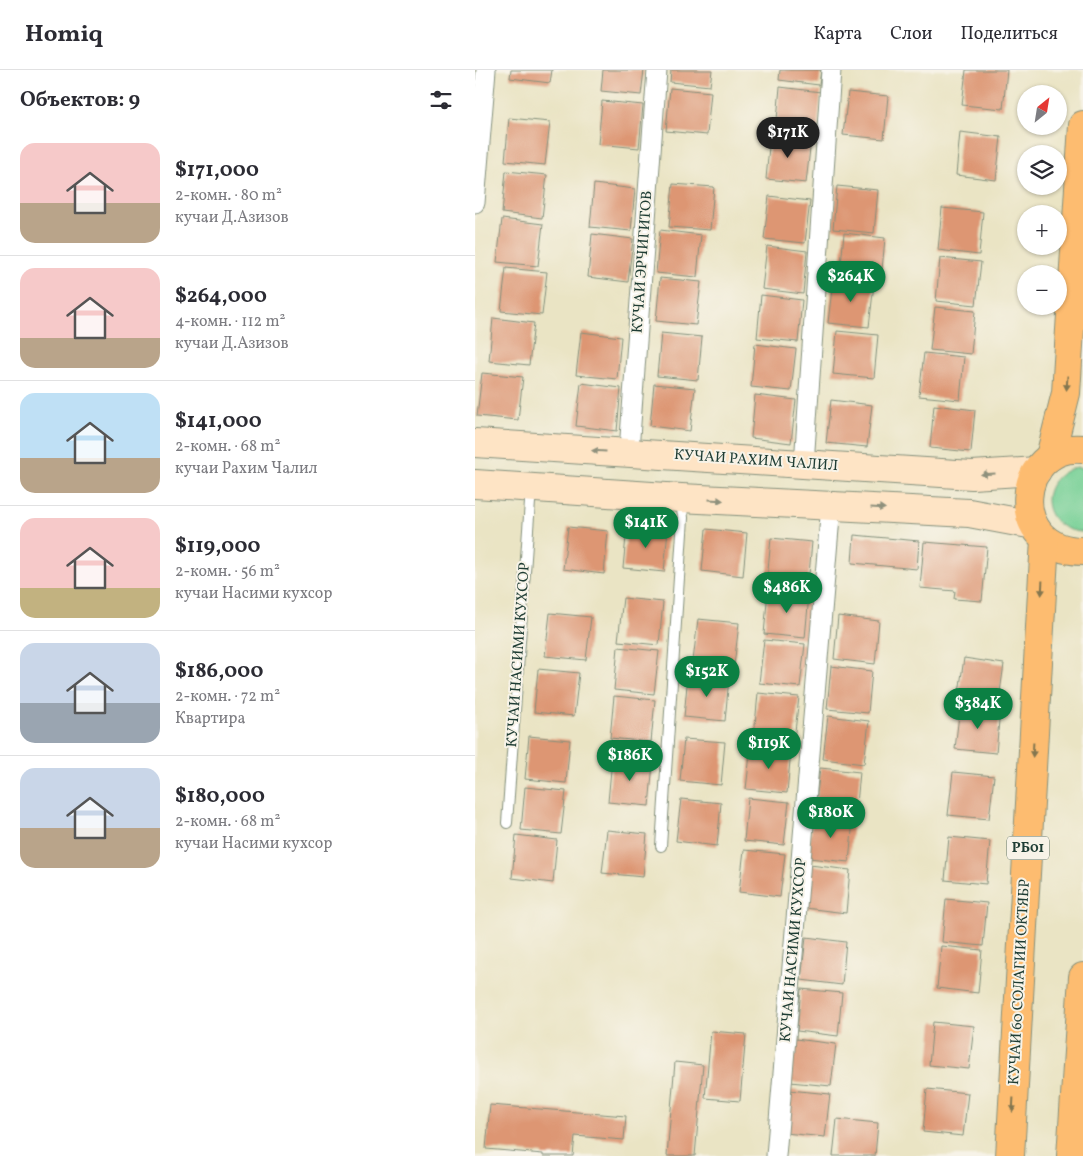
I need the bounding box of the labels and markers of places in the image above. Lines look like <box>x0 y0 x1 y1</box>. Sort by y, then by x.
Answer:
pin: $171K <box>753 116 823 159</box>
pin: $264K <box>816 260 886 303</box>
pin: $141K <box>611 506 681 549</box>
pin: $486K <box>752 572 822 614</box>
pin: $152K <box>672 656 742 698</box>
pin: $384K <box>943 688 1013 730</box>
pin: $119K <box>734 728 804 770</box>
pin: $186K <box>595 740 665 782</box>
pin: $180K <box>796 796 866 839</box>

